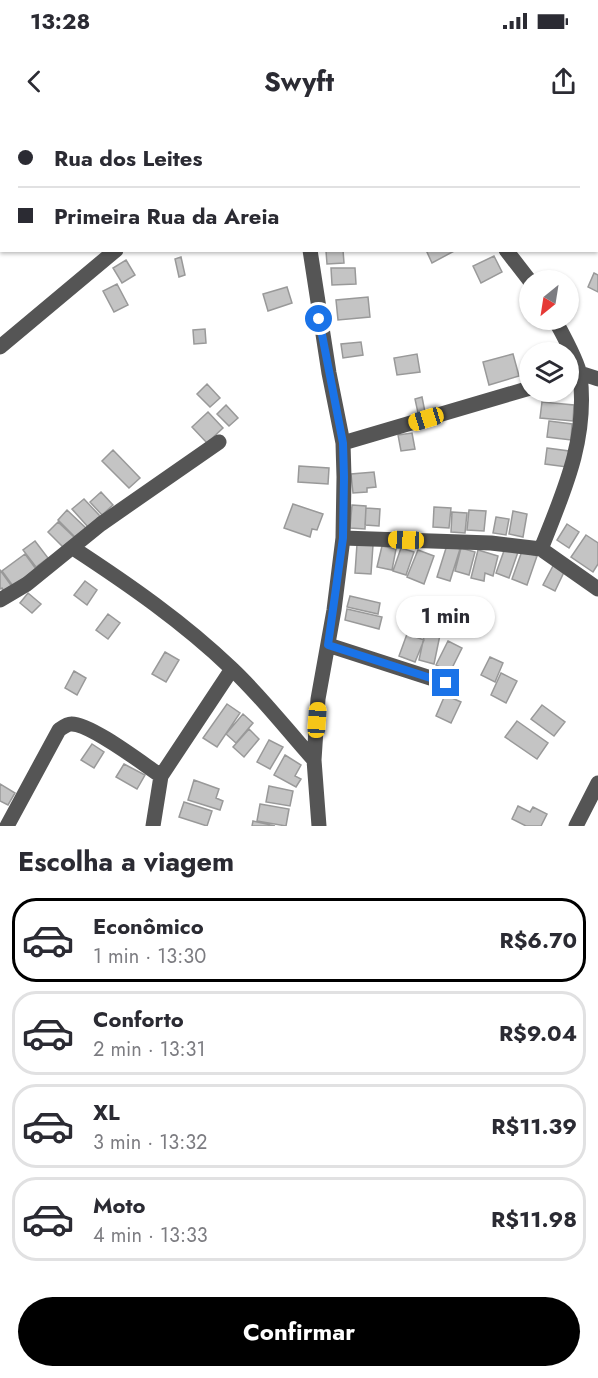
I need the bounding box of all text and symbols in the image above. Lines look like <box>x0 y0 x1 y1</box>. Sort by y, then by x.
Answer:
text: 13:28 <box>30 5 90 37</box>
text: Swyft <box>264 62 334 101</box>
icon: back <box>18 65 51 98</box>
icon: share <box>547 65 580 98</box>
text: Rua dos Leites <box>54 142 202 174</box>
text: Primeira Rua da Areia <box>54 200 279 232</box>
north arrow <box>519 270 579 330</box>
map controls <box>519 270 579 402</box>
route start <box>305 305 332 332</box>
button: layers <box>519 342 579 402</box>
car <box>406 405 446 433</box>
car <box>388 530 424 550</box>
callout: 1 min <box>396 596 496 638</box>
text: 1 min <box>421 602 470 631</box>
route end <box>432 669 459 696</box>
car <box>307 701 327 739</box>
text: Escolha a viagem <box>18 842 234 881</box>
text: Econômico <box>93 910 204 942</box>
icon: car <box>21 913 75 967</box>
text: R$6.70 <box>499 924 577 956</box>
text: 1 min · 13:30 <box>93 942 206 971</box>
text: Conforto <box>93 1003 184 1035</box>
icon: car <box>21 1006 75 1060</box>
text: R$9.04 <box>499 1017 577 1049</box>
text: 2 min · 13:31 <box>93 1035 206 1064</box>
text: XL <box>93 1096 120 1128</box>
icon: car <box>21 1099 75 1153</box>
text: R$11.39 <box>491 1110 577 1142</box>
text: 3 min · 13:32 <box>93 1128 207 1157</box>
text: Moto <box>93 1189 146 1221</box>
icon: car <box>21 1192 75 1246</box>
text: R$11.98 <box>491 1203 577 1235</box>
text: 4 min · 13:33 <box>93 1221 208 1250</box>
button: Confirmar <box>18 1297 580 1366</box>

